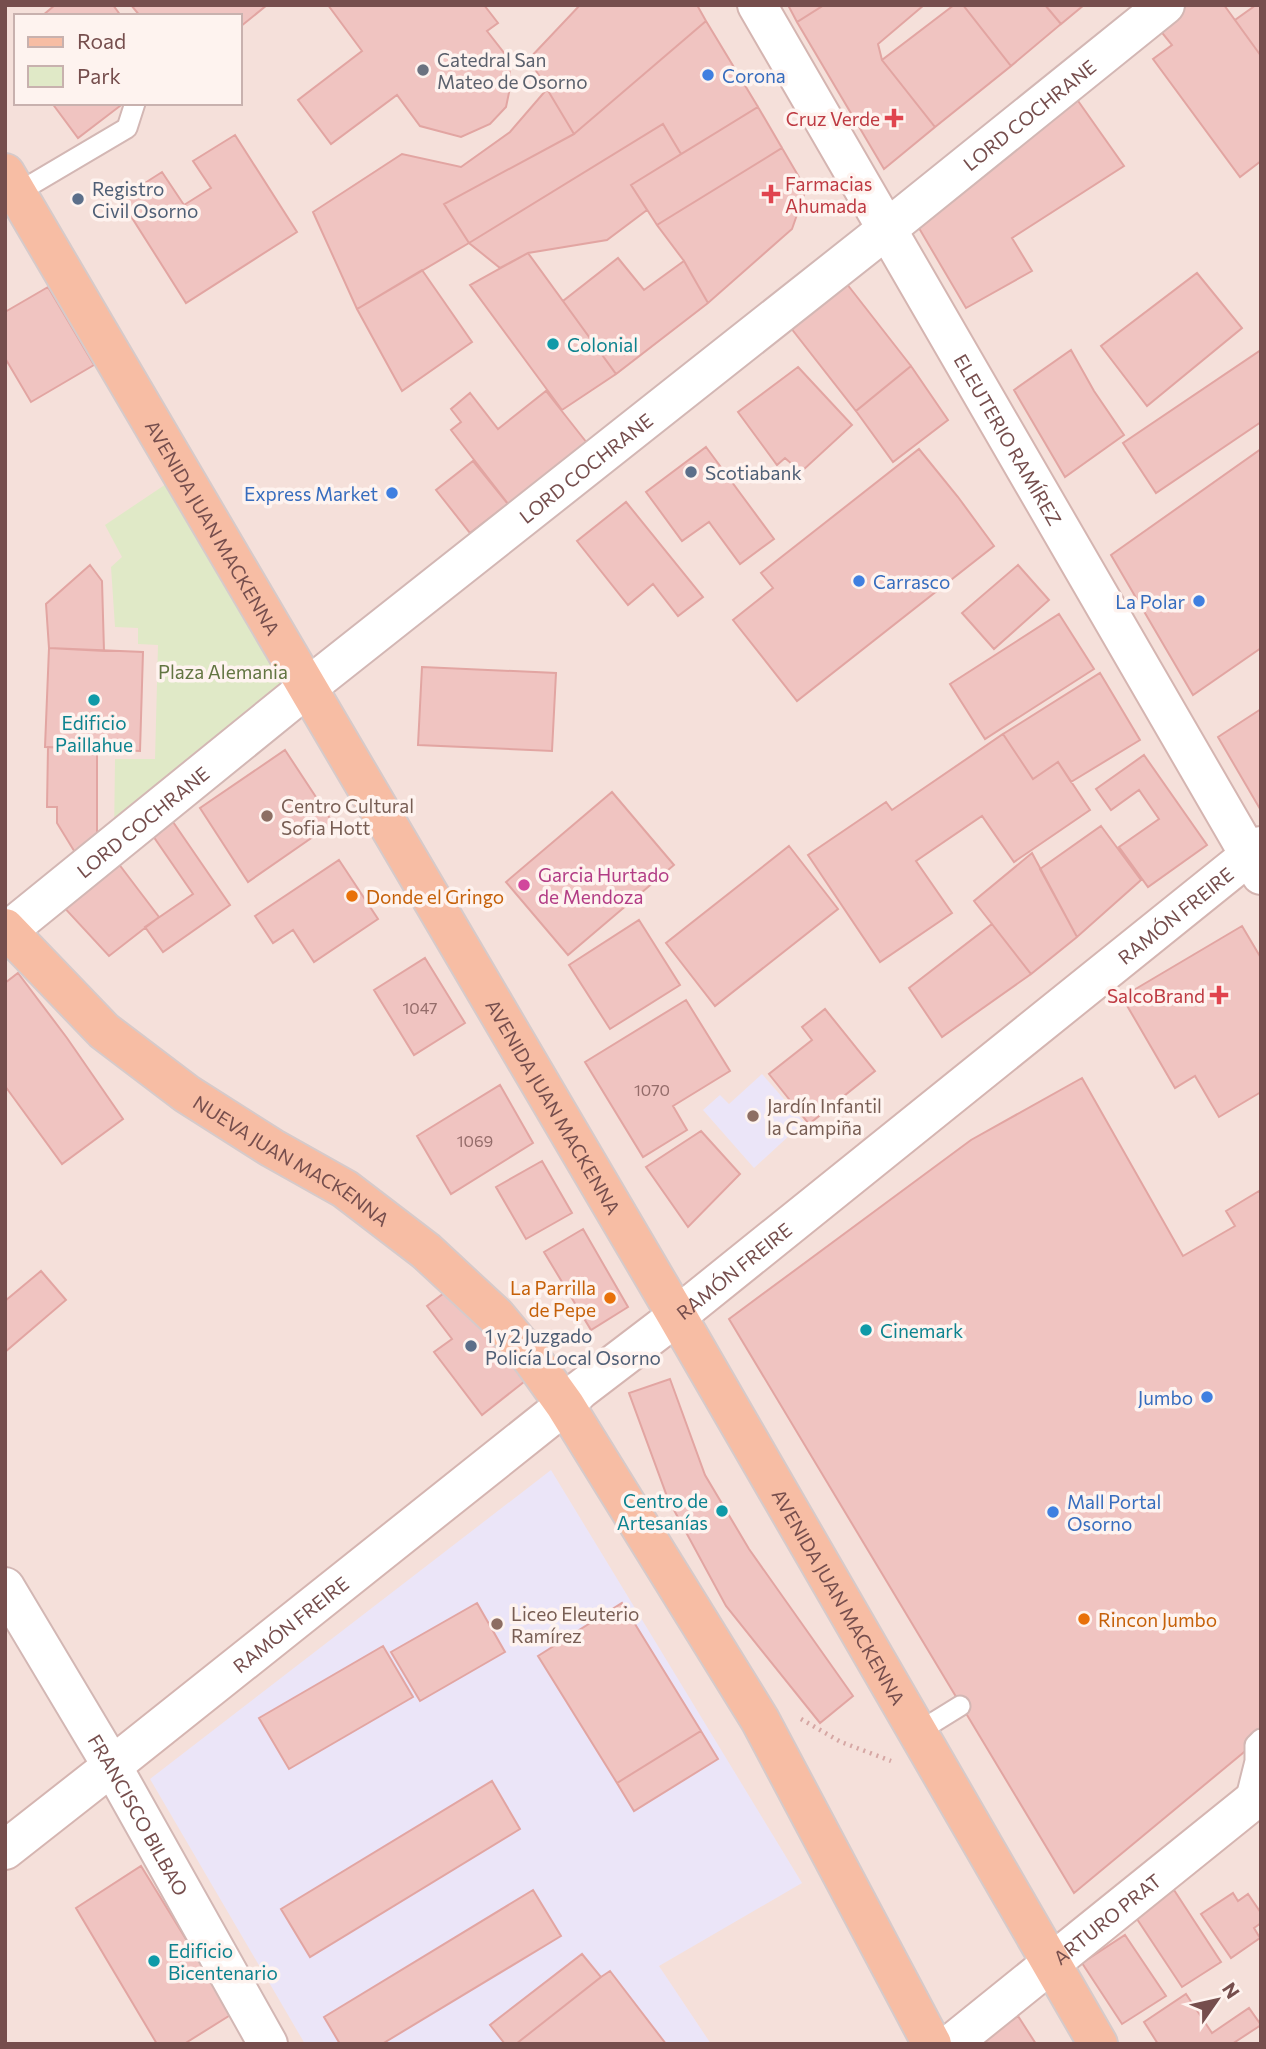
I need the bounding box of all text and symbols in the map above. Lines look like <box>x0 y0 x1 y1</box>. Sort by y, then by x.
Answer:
legend <box>14 14 242 105</box>
text: Road <box>77 28 126 53</box>
place label: Catedral San Mateo de Osorno <box>437 48 588 93</box>
street label: LORD COCHRANE <box>958 54 1100 175</box>
marker: Catedral San Mateo de Osorno <box>415 62 431 78</box>
text: Park <box>77 63 121 88</box>
place label: Corona <box>722 64 786 87</box>
marker: Corona <box>700 67 716 83</box>
place label: Cruz Verde <box>786 107 880 130</box>
marker: Cruz Verde <box>886 110 902 126</box>
place label: Farmacias Ahumada <box>785 172 872 217</box>
place label: Registro Civil Osorno <box>92 177 198 222</box>
marker: Farmacias Ahumada <box>763 186 779 202</box>
marker: Registro Civil Osorno <box>70 191 86 207</box>
place label: Colonial <box>567 333 638 356</box>
marker: Colonial <box>545 336 561 352</box>
street label: ELEUTERIO RAMÍREZ <box>950 350 1067 529</box>
street label: LORD COCHRANE <box>514 408 657 527</box>
street label: AVENIDA JUAN MACKENNA <box>141 416 285 639</box>
place label: Scotiabank <box>705 461 802 484</box>
marker: Scotiabank <box>683 464 699 480</box>
place label: Express Market <box>244 482 378 505</box>
marker: Express Market <box>384 485 400 501</box>
place label: Carrasco <box>873 570 950 593</box>
marker: Carrasco <box>851 573 867 589</box>
place label: La Polar <box>1115 590 1185 613</box>
marker: La Polar <box>1191 593 1207 609</box>
park label: Plaza Alemania <box>158 660 288 683</box>
marker: Edificio Paillahue <box>86 692 102 708</box>
place label: Edificio Paillahue <box>55 711 133 756</box>
street label: LORD COCHRANE <box>72 761 213 882</box>
place label: Centro Cultural Sofia Hott <box>281 794 414 839</box>
marker: Centro Cultural Sofia Hott <box>259 808 275 824</box>
street label: RAMÓN FREIRE <box>1113 862 1238 968</box>
place label: Garcia Hurtado de Mendoza <box>538 863 669 908</box>
marker: Garcia Hurtado de Mendoza <box>516 877 532 893</box>
place label: Donde el Gringo <box>366 885 504 908</box>
marker: Donde el Gringo <box>344 888 360 904</box>
place label: SalcoBrand <box>1107 984 1205 1007</box>
marker: SalcoBrand <box>1211 987 1227 1003</box>
street label: AVENIDA JUAN MACKENNA <box>482 995 626 1218</box>
house number: 1047 <box>402 998 438 1017</box>
house number: 1070 <box>634 1080 670 1099</box>
street label: NUEVA JUAN MACKENNA <box>189 1090 394 1230</box>
place label: Jardín Infantil la Campiña <box>767 1094 882 1139</box>
marker: Jardín Infantil la Campiña <box>745 1108 761 1124</box>
house number: 1069 <box>457 1131 493 1150</box>
street label: RAMÓN FREIRE <box>671 1217 796 1324</box>
place label: La Parrilla de Pepe <box>510 1276 596 1321</box>
marker: La Parrilla de Pepe <box>602 1290 618 1306</box>
place label: Cinemark <box>880 1319 963 1342</box>
marker: Cinemark <box>858 1322 874 1338</box>
place label: 1 y 2 Juzgado Policía Local Osorno <box>485 1324 661 1369</box>
marker: 1 y 2 Juzgado Policía Local Osorno <box>463 1338 479 1354</box>
place label: Jumbo <box>1138 1386 1193 1409</box>
marker: Jumbo <box>1199 1389 1215 1405</box>
street label: AVENIDA JUAN MACKENNA <box>768 1485 911 1709</box>
place label: Centro de Artesanías <box>617 1489 708 1534</box>
place label: Mall Portal Osorno <box>1067 1490 1161 1535</box>
marker: Centro de Artesanías <box>714 1503 730 1519</box>
marker: Mall Portal Osorno <box>1045 1504 1061 1520</box>
street label: RAMÓN FREIRE <box>228 1571 353 1677</box>
place label: Liceo Eleuterio Ramírez <box>511 1602 639 1647</box>
place label: Rincon Jumbo <box>1098 1608 1217 1631</box>
marker: Rincon Jumbo <box>1076 1611 1092 1627</box>
marker: Liceo Eleuterio Ramírez <box>489 1616 505 1632</box>
street label: FRANCISCO BILBAO <box>84 1730 194 1899</box>
street label: ARTURO PRAT <box>1048 1868 1165 1969</box>
place label: Edificio Bicentenario <box>168 1939 278 1984</box>
marker: Edificio Bicentenario <box>146 1953 162 1969</box>
north arrow <box>1182 1965 1252 2035</box>
text: N <box>1218 1978 1245 2003</box>

